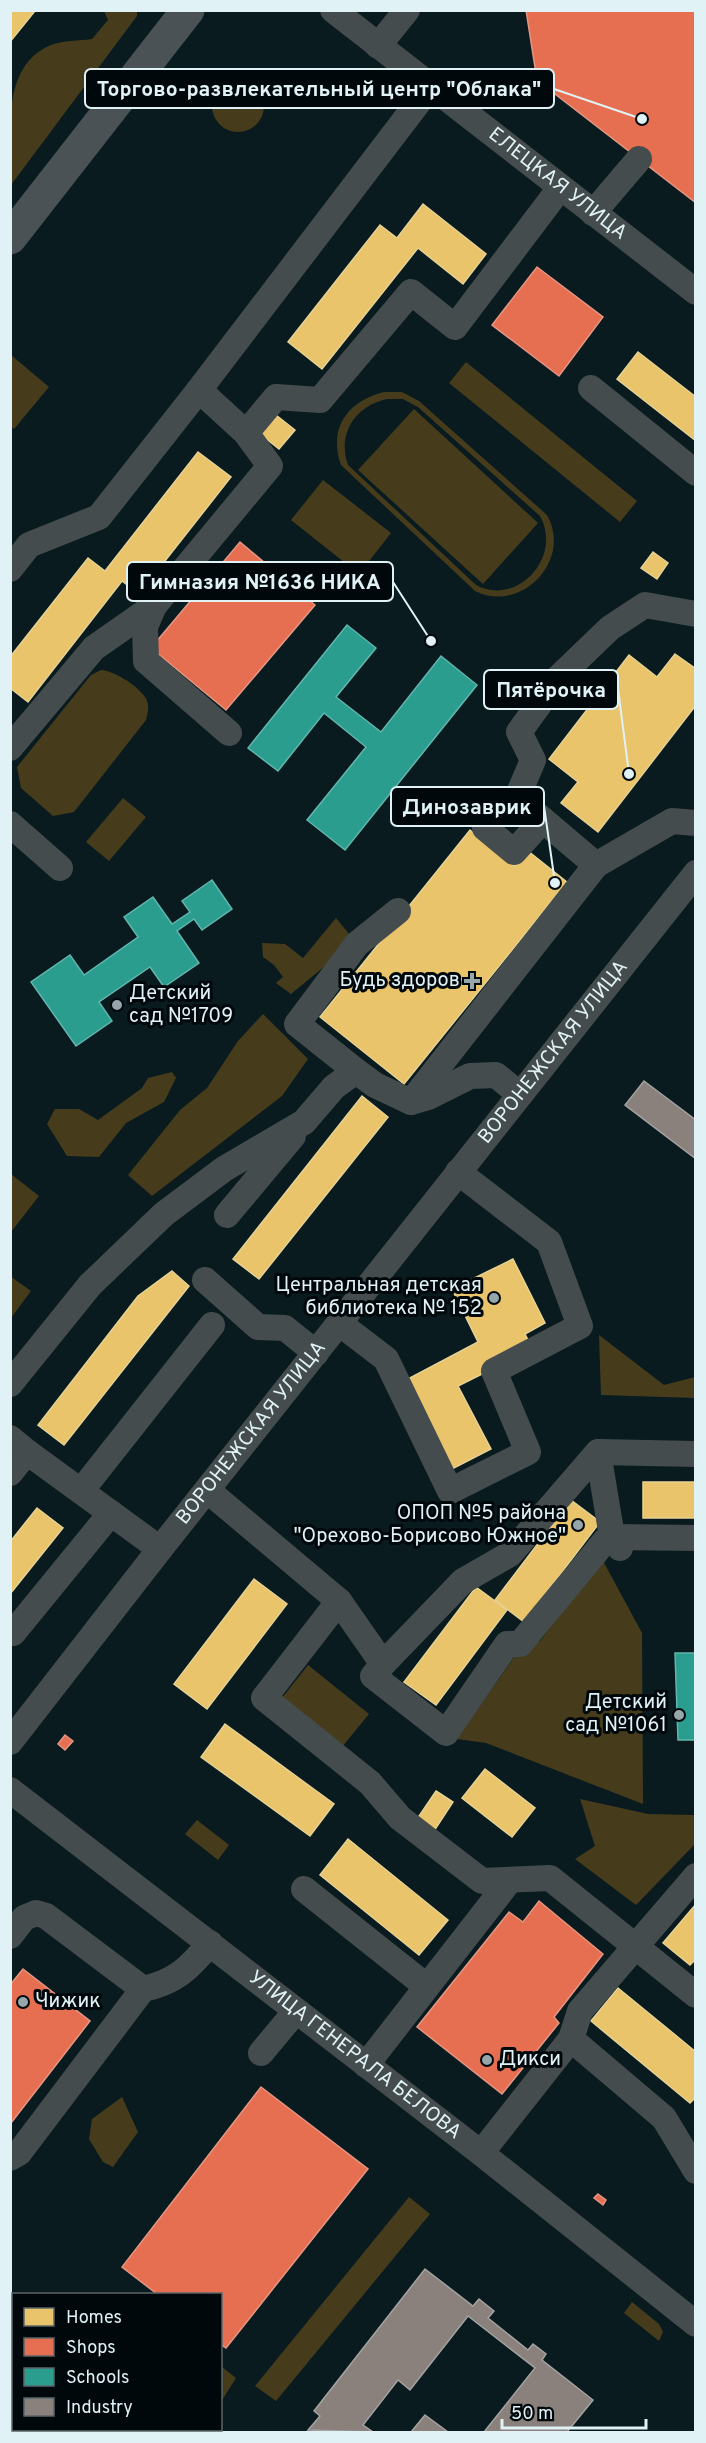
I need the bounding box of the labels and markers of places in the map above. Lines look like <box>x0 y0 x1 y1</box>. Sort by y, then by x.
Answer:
callout: Торгово-развлекательный центр "Облака" <box>85 69 554 108</box>
callout: Гимназия №1636 НИКА <box>127 562 393 601</box>
callout: Пятёрочка <box>484 670 618 709</box>
callout: Динозаврик <box>391 787 544 826</box>
place label: Будь здоров <box>339 968 460 994</box>
marker: Будь здоров <box>465 974 479 988</box>
place label: Детский сад №1709 <box>129 981 233 1030</box>
marker: Детский сад №1709 <box>110 998 124 1012</box>
place label: Центральная детская библиотека № 152 <box>275 1273 482 1322</box>
marker: Центральная детская библиотека № 152 <box>487 1291 501 1305</box>
place label: ОПОП №5 района "Орехово-Борисово Южное" <box>293 1501 566 1550</box>
marker: ОПОП №5 района "Орехово-Борисово Южное" <box>571 1518 585 1532</box>
place label: Детский сад №1061 <box>565 1690 667 1739</box>
marker: Детский сад №1061 <box>672 1708 686 1722</box>
place label: Чижик <box>35 1989 101 2015</box>
marker: Чижик <box>16 1995 30 2009</box>
place label: Дикси <box>499 2047 561 2073</box>
marker: Дикси <box>480 2053 494 2067</box>

